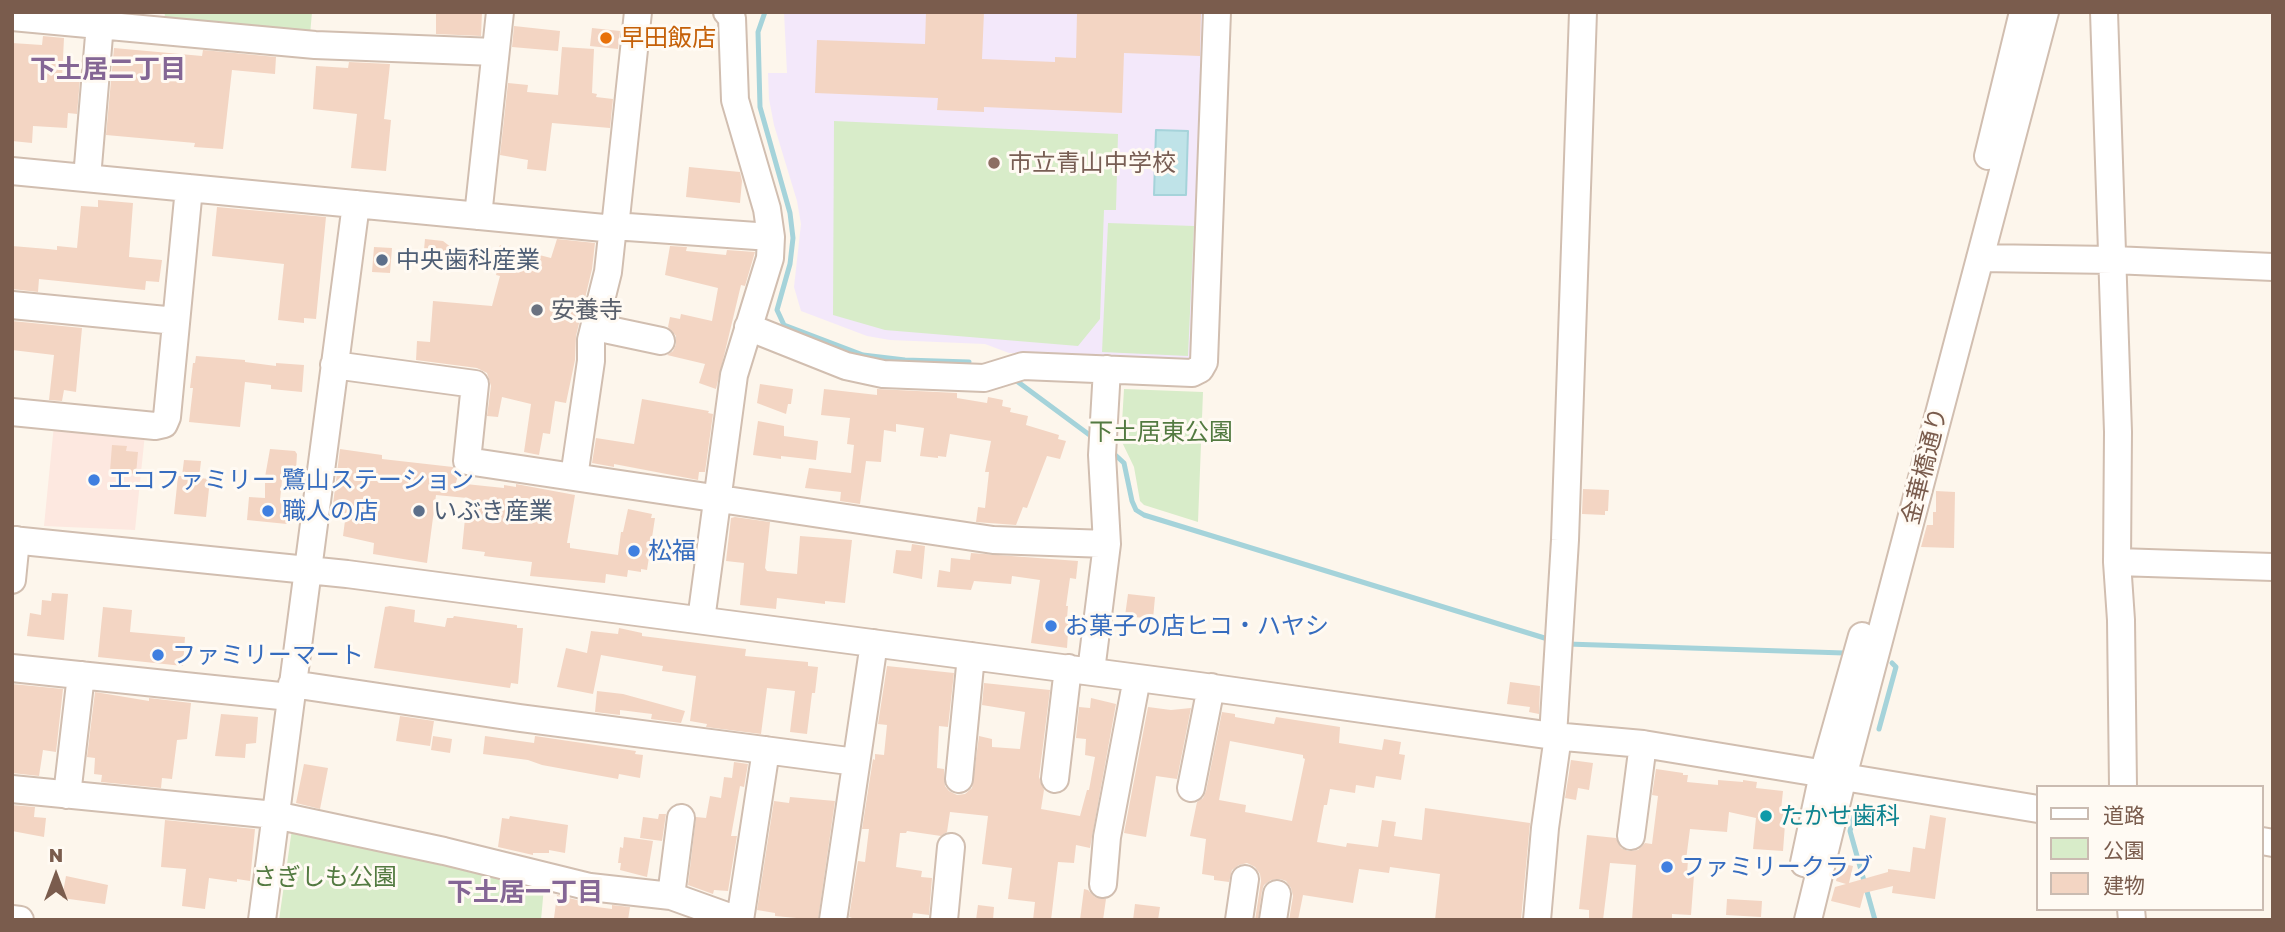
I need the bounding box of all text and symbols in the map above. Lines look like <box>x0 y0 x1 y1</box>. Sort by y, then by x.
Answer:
place label: 早田飯店 <box>620 24 716 52</box>
marker: 早田飯店 <box>598 30 614 46</box>
district label: 下土居二丁目 <box>30 54 186 86</box>
place label: 市立青山中学校 <box>1008 149 1176 177</box>
marker: 市立青山中学校 <box>986 155 1002 171</box>
place label: 中央歯科産業 <box>396 246 540 274</box>
marker: 中央歯科産業 <box>374 252 390 268</box>
place label: 安養寺 <box>551 296 623 324</box>
marker: 安養寺 <box>529 302 545 318</box>
street label: 金華橋通り <box>1897 404 1953 528</box>
park label: 下土居東公園 <box>1089 418 1233 446</box>
place label: エコファミリー 鷺山ステーション <box>108 466 474 494</box>
marker: エコファミリー 鷺山ステーション <box>86 472 102 488</box>
place label: 職人の店 <box>282 497 378 525</box>
place label: いぶき産業 <box>433 497 553 525</box>
marker: 職人の店 <box>260 503 276 519</box>
marker: いぶき産業 <box>411 503 427 519</box>
place label: 松福 <box>648 537 696 565</box>
marker: 松福 <box>626 543 642 559</box>
place label: お菓子の店ヒコ・ハヤシ <box>1065 612 1329 640</box>
marker: お菓子の店ヒコ・ハヤシ <box>1043 618 1059 634</box>
place label: ファミリーマート <box>172 641 364 669</box>
marker: ファミリーマート <box>150 647 166 663</box>
legend <box>2036 785 2264 911</box>
place label: たかせ歯科 <box>1780 802 1900 830</box>
text: 道路 <box>2103 802 2145 828</box>
marker: たかせ歯科 <box>1758 808 1774 824</box>
text: 公園 <box>2103 837 2145 863</box>
north arrow <box>21 841 91 911</box>
text: N <box>49 843 63 866</box>
place label: ファミリークラブ <box>1681 853 1873 881</box>
marker: ファミリークラブ <box>1659 859 1675 875</box>
park label: さぎしも公園 <box>253 863 397 891</box>
text: 建物 <box>2103 872 2145 898</box>
district label: 下土居一丁目 <box>447 877 603 909</box>

